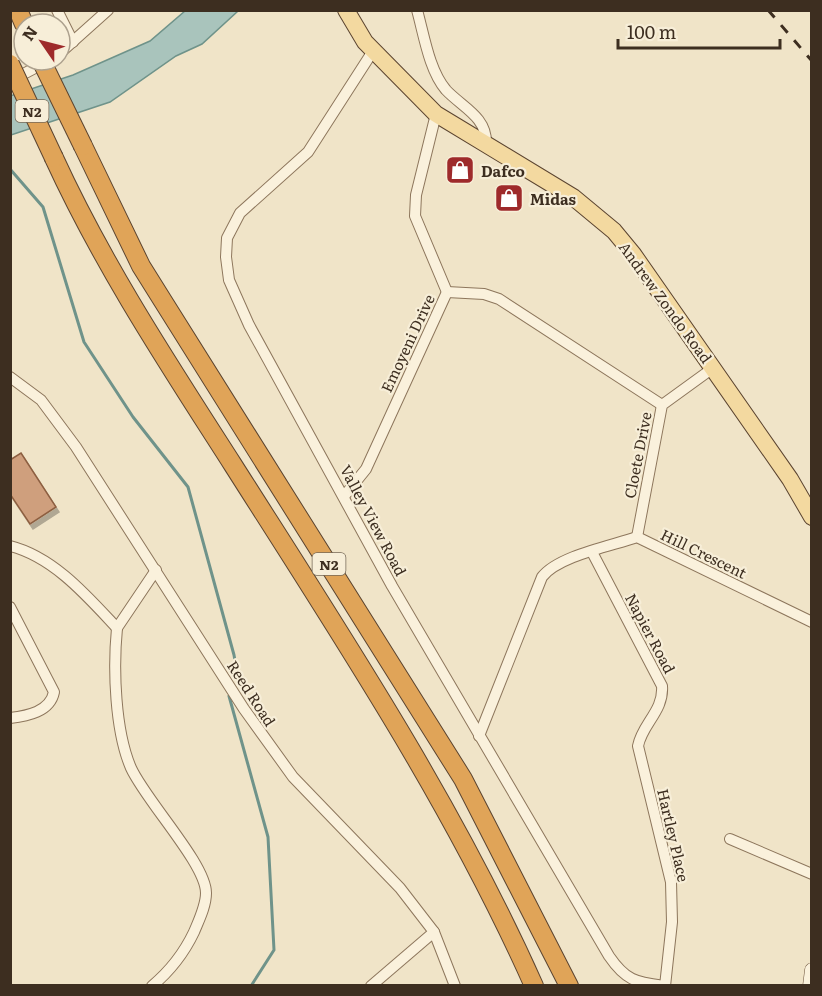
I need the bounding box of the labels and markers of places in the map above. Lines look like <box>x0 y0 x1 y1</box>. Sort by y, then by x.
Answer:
shop icon: Dafco <box>444 154 476 186</box>
place label: Dafco <box>481 159 525 182</box>
shop icon: Midas <box>493 182 525 214</box>
place label: Midas <box>530 187 577 210</box>

